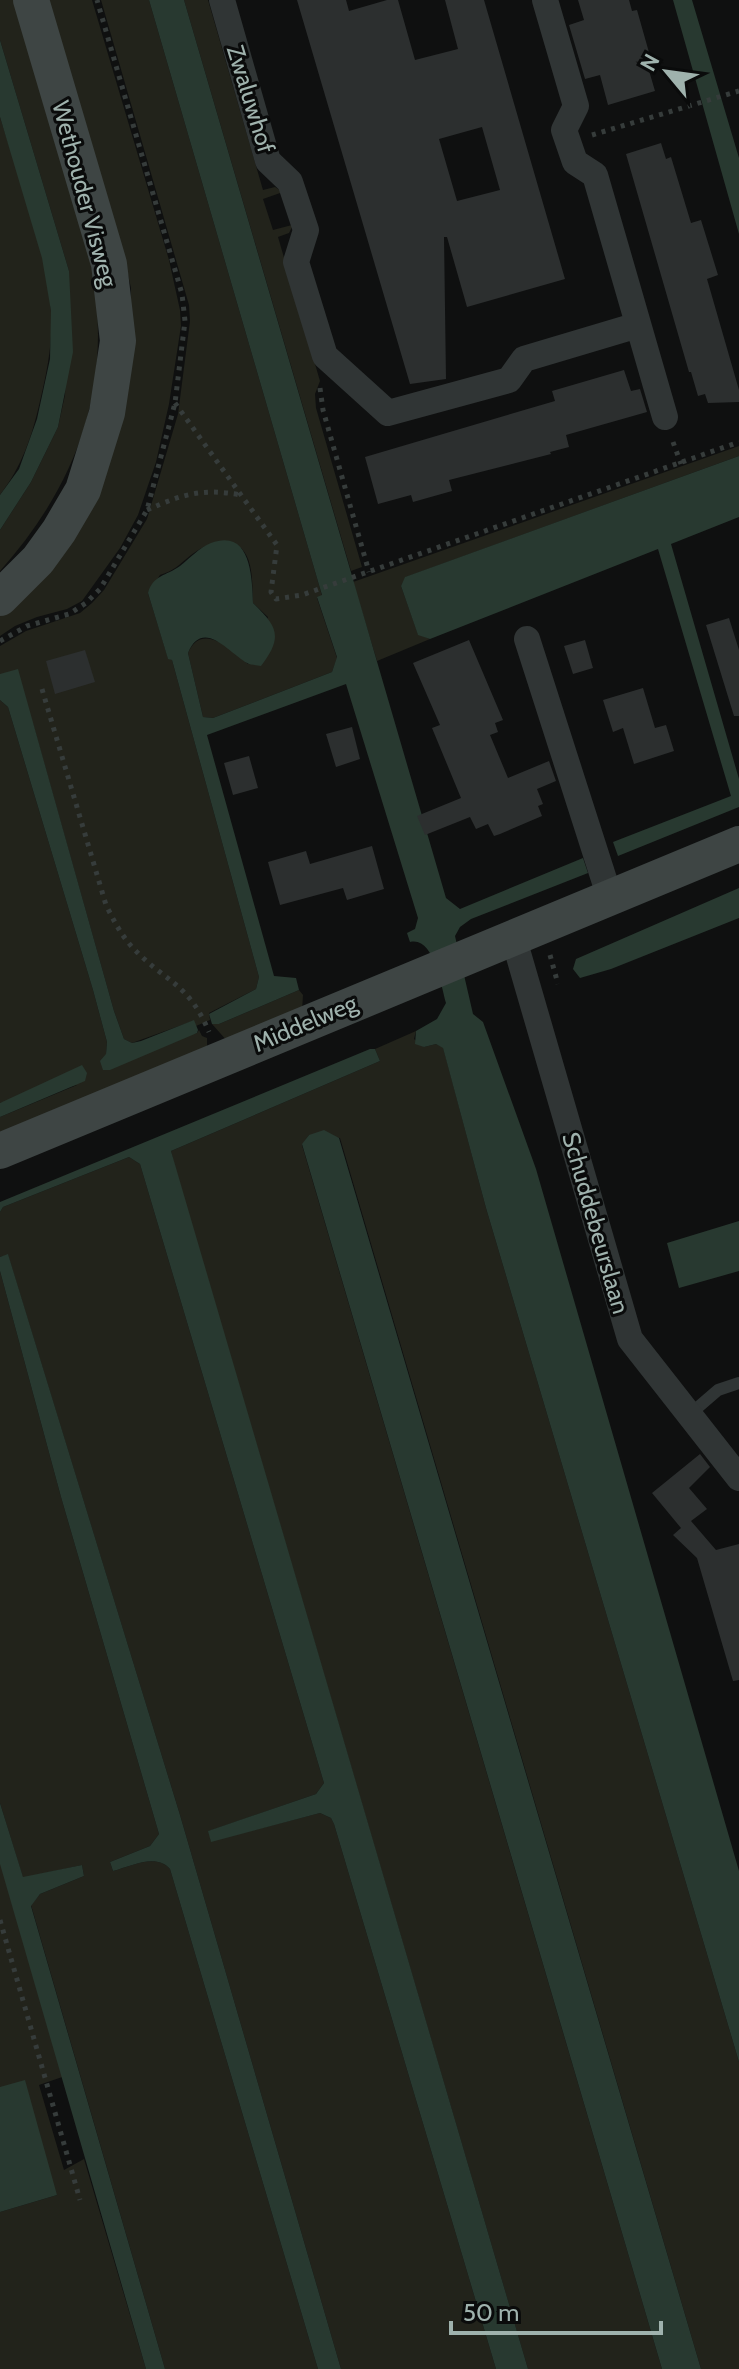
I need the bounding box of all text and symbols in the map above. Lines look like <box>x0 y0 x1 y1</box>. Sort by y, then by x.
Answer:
north arrow <box>627 32 707 112</box>
street label: Zwaluwhof <box>221 42 281 157</box>
text: N <box>634 49 666 76</box>
street label: Wethouder Visweg <box>46 98 124 291</box>
street label: Middelweg <box>249 988 362 1058</box>
street label: Schuddebeurslaan <box>556 1129 636 1317</box>
scale bar <box>451 2285 661 2335</box>
text: 50 m <box>463 2298 519 2327</box>

